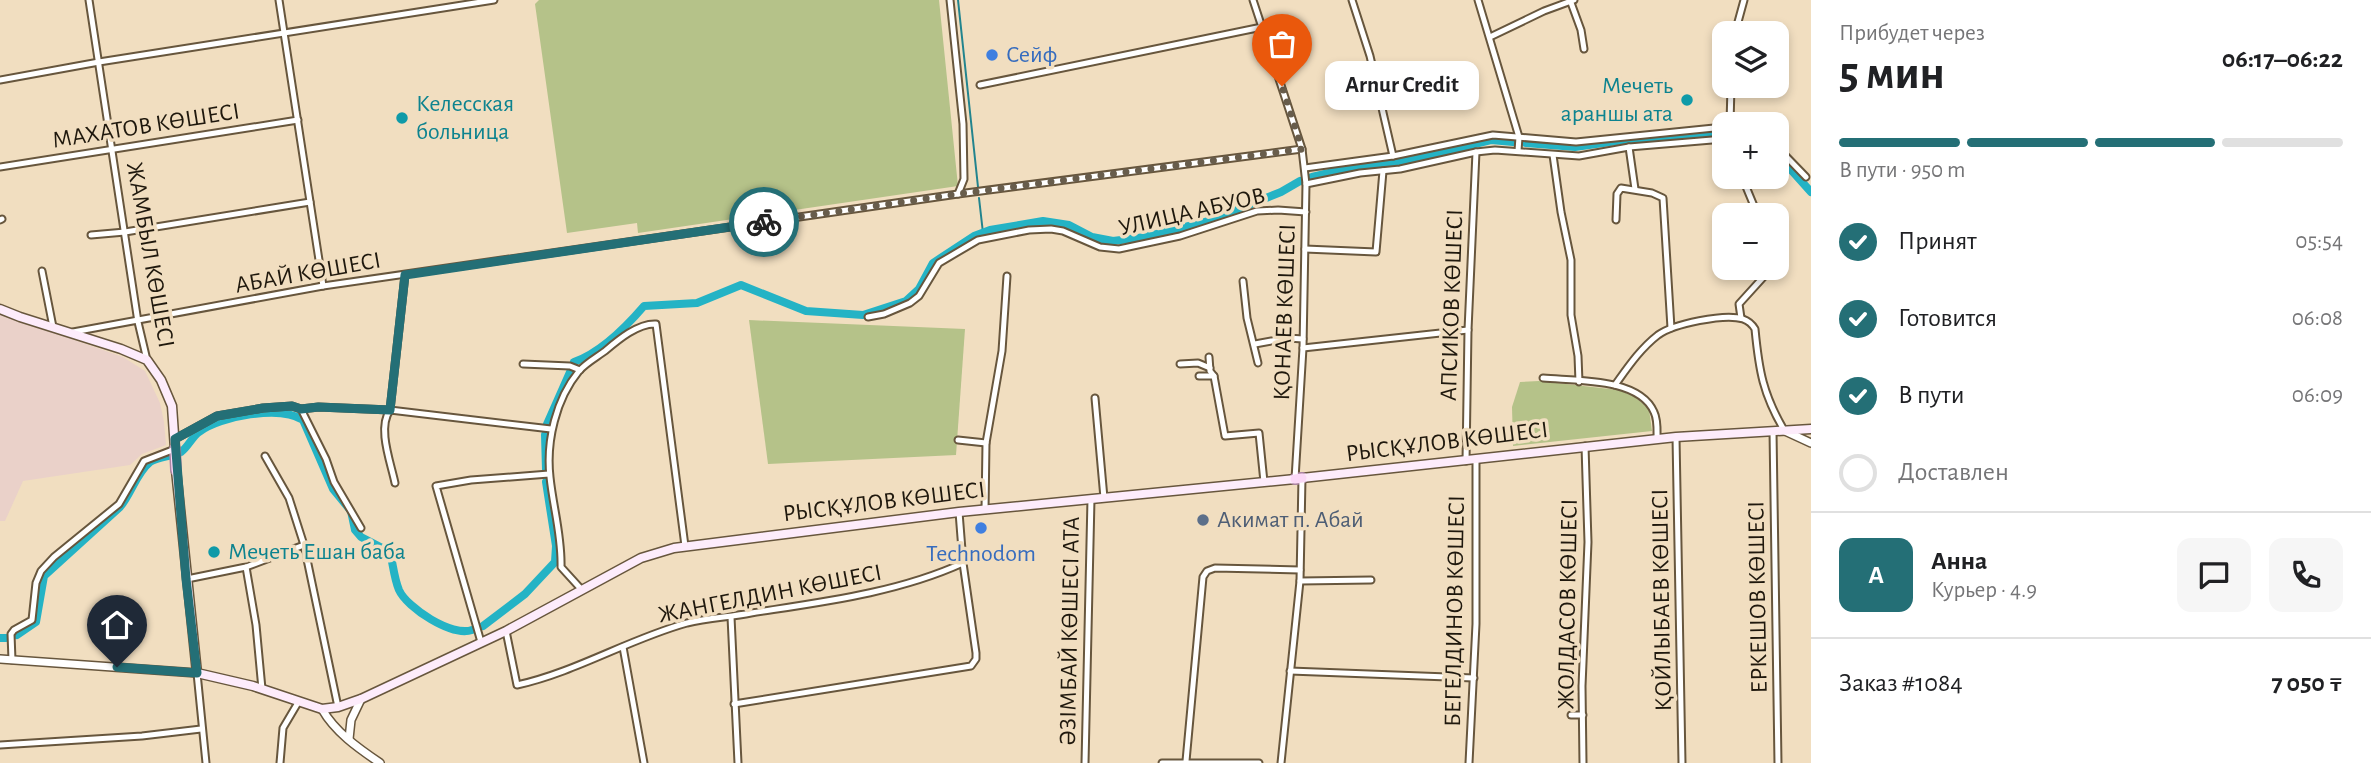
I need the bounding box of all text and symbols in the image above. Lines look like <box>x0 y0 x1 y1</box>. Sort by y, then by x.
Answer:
pin <box>1252 14 1312 86</box>
map controls <box>1712 21 1789 280</box>
button: layers <box>1712 21 1789 98</box>
text: Прибудет через <box>1839 22 1985 45</box>
icon: bag <box>1263 25 1301 63</box>
place label: Сейф <box>1006 43 1057 67</box>
text: 06:17–06:22 <box>2222 46 2343 72</box>
marker: Сейф <box>984 47 1000 63</box>
text: 5 мин <box>1839 51 1945 97</box>
callout: Arnur Credit <box>1324 62 1478 110</box>
text: Arnur Credit <box>1345 74 1459 97</box>
place label: Мечеть араншы ата <box>1561 74 1673 126</box>
place label: Келесская больница <box>416 92 514 144</box>
marker: Мечеть араншы ата <box>1679 92 1695 108</box>
street label: МАХАТОВ КӨШЕСІ <box>51 99 241 153</box>
marker: Келесская больница <box>394 110 410 126</box>
button: + <box>1712 112 1789 189</box>
text: В пути · 950 m <box>1839 159 1965 182</box>
street label: ЖАМБЫЛ КӨШЕСІ <box>122 160 178 350</box>
street label: УЛИЦА АБУОВ <box>1117 184 1267 240</box>
courier <box>729 187 799 257</box>
icon: bike <box>745 203 783 241</box>
button: − <box>1712 203 1789 280</box>
street label: АПСИКОВ КӨШЕСІ <box>1437 209 1467 401</box>
street label: ҚОНАЕВ КӨШЕСІ <box>1270 223 1300 401</box>
icon: check <box>1839 223 1877 261</box>
text: Принят <box>1898 228 1977 254</box>
text: 05:54 <box>2295 230 2343 253</box>
street label: АБАЙ КӨШЕСІ <box>233 248 383 298</box>
icon: check <box>1839 300 1877 338</box>
text: Готовится <box>1898 305 1997 331</box>
text: 06:08 <box>2292 307 2343 330</box>
icon: check <box>1839 377 1877 415</box>
text: В пути <box>1898 382 1964 408</box>
text: 06:09 <box>2292 384 2343 407</box>
street label: РЫСҚҰЛОВ КӨШЕСІ <box>1344 418 1550 466</box>
text: Доставлен <box>1898 459 2009 485</box>
street label: РЫСҚҰЛОВ КӨШЕСІ <box>781 478 987 526</box>
street label: ҚОЙЛЫБАЕВ КӨШЕСІ <box>1648 488 1676 712</box>
street label: БЕГЕЛДИНОВ КӨШЕСІ <box>1441 495 1469 727</box>
street label: ЖОЛДАСОВ КӨШЕСІ <box>1554 498 1582 710</box>
street label: ЕРКЕШОВ КӨШЕСІ <box>1744 500 1772 694</box>
place label: Акимат п. Абай <box>1217 508 1364 532</box>
marker: Акимат п. Абай <box>1195 512 1211 528</box>
street label: ӘЗІМБАЙ КӨШЕСІ АТА <box>1056 516 1084 746</box>
marker: Technodom <box>973 520 989 536</box>
button: chat <box>2177 538 2251 612</box>
button: phone <box>2269 538 2343 612</box>
place label: Мечеть Ешан баба <box>228 540 406 564</box>
place label: Technodom <box>926 542 1036 566</box>
marker: Мечеть Ешан баба <box>206 544 222 560</box>
text: Анна <box>1931 548 1987 574</box>
street label: ЖАНГЕЛДИН КӨШЕСІ <box>656 561 884 627</box>
text: А <box>1868 562 1884 588</box>
text: Курьер · 4.9 <box>1931 579 2037 602</box>
pin <box>87 595 147 667</box>
icon: home <box>98 606 136 644</box>
text: Заказ #1084 <box>1839 670 1963 696</box>
text: 7 050 ₸ <box>2271 670 2343 696</box>

